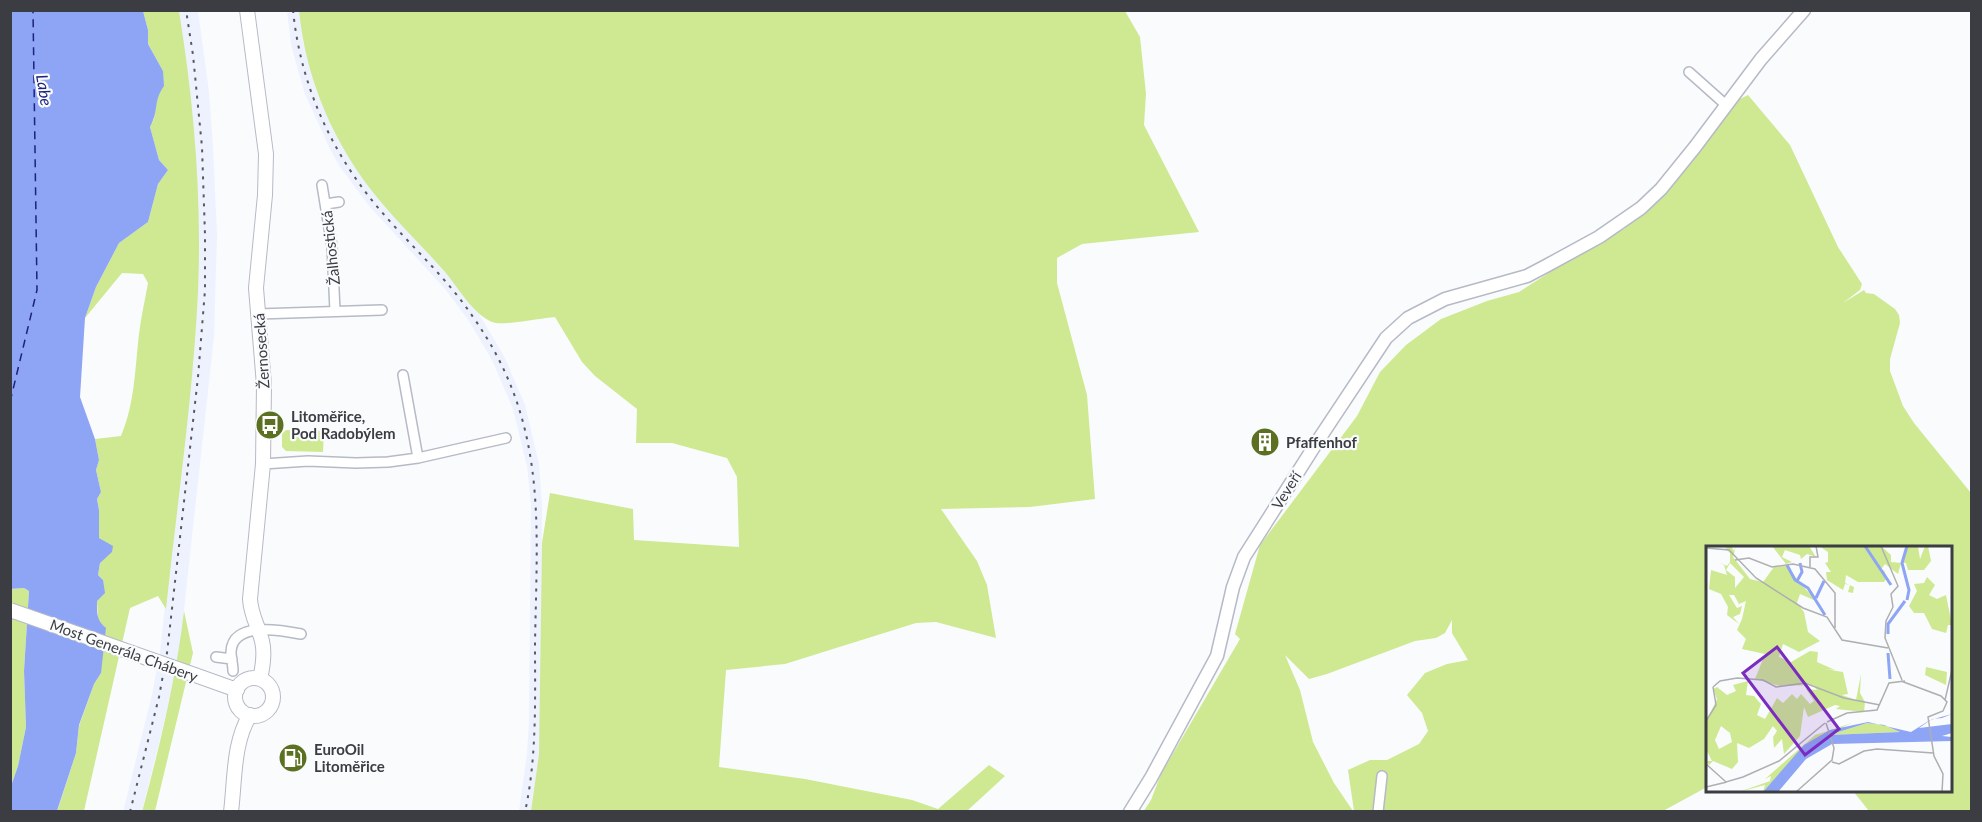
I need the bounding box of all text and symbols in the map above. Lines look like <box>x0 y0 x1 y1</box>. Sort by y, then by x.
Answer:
water label: Labe <box>33 73 57 107</box>
street label: Žalhostická <box>317 210 343 286</box>
street label: Žernosecká <box>249 313 273 389</box>
place label: Litoměřice, Pod Radobýlem <box>291 407 395 442</box>
bus stop icon: Litoměřice, Pod Radobýlem <box>254 409 286 441</box>
building icon: Pfaffenhof <box>1249 426 1281 458</box>
place label: Pfaffenhof <box>1286 433 1358 451</box>
street label: Veveří <box>1267 467 1305 512</box>
inset map <box>1706 546 1952 792</box>
street label: Most Generála Chábery <box>48 615 201 685</box>
place label: EuroOil Litoměřice <box>314 740 385 775</box>
fuel station icon: EuroOil Litoměřice <box>277 742 309 774</box>

